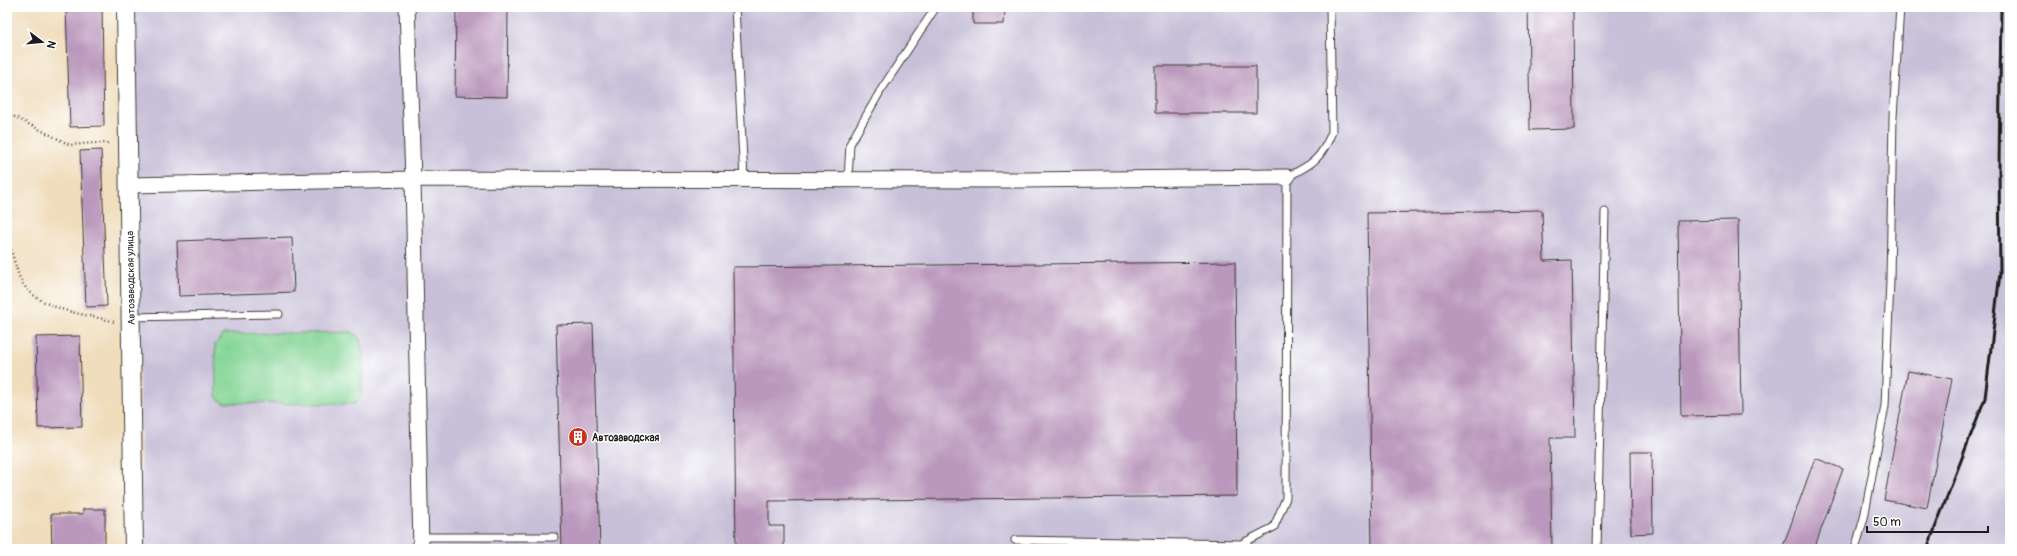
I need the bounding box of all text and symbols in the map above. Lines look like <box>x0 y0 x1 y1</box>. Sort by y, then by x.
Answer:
north arrow <box>22 22 62 62</box>
text: N <box>44 39 58 51</box>
street label: Автозаводская улица <box>124 230 138 325</box>
building icon: Автозаводская <box>567 426 589 448</box>
place label: Автозаводская <box>592 432 659 444</box>
scale bar <box>1867 508 1988 534</box>
text: 50 m <box>1873 515 1901 530</box>

